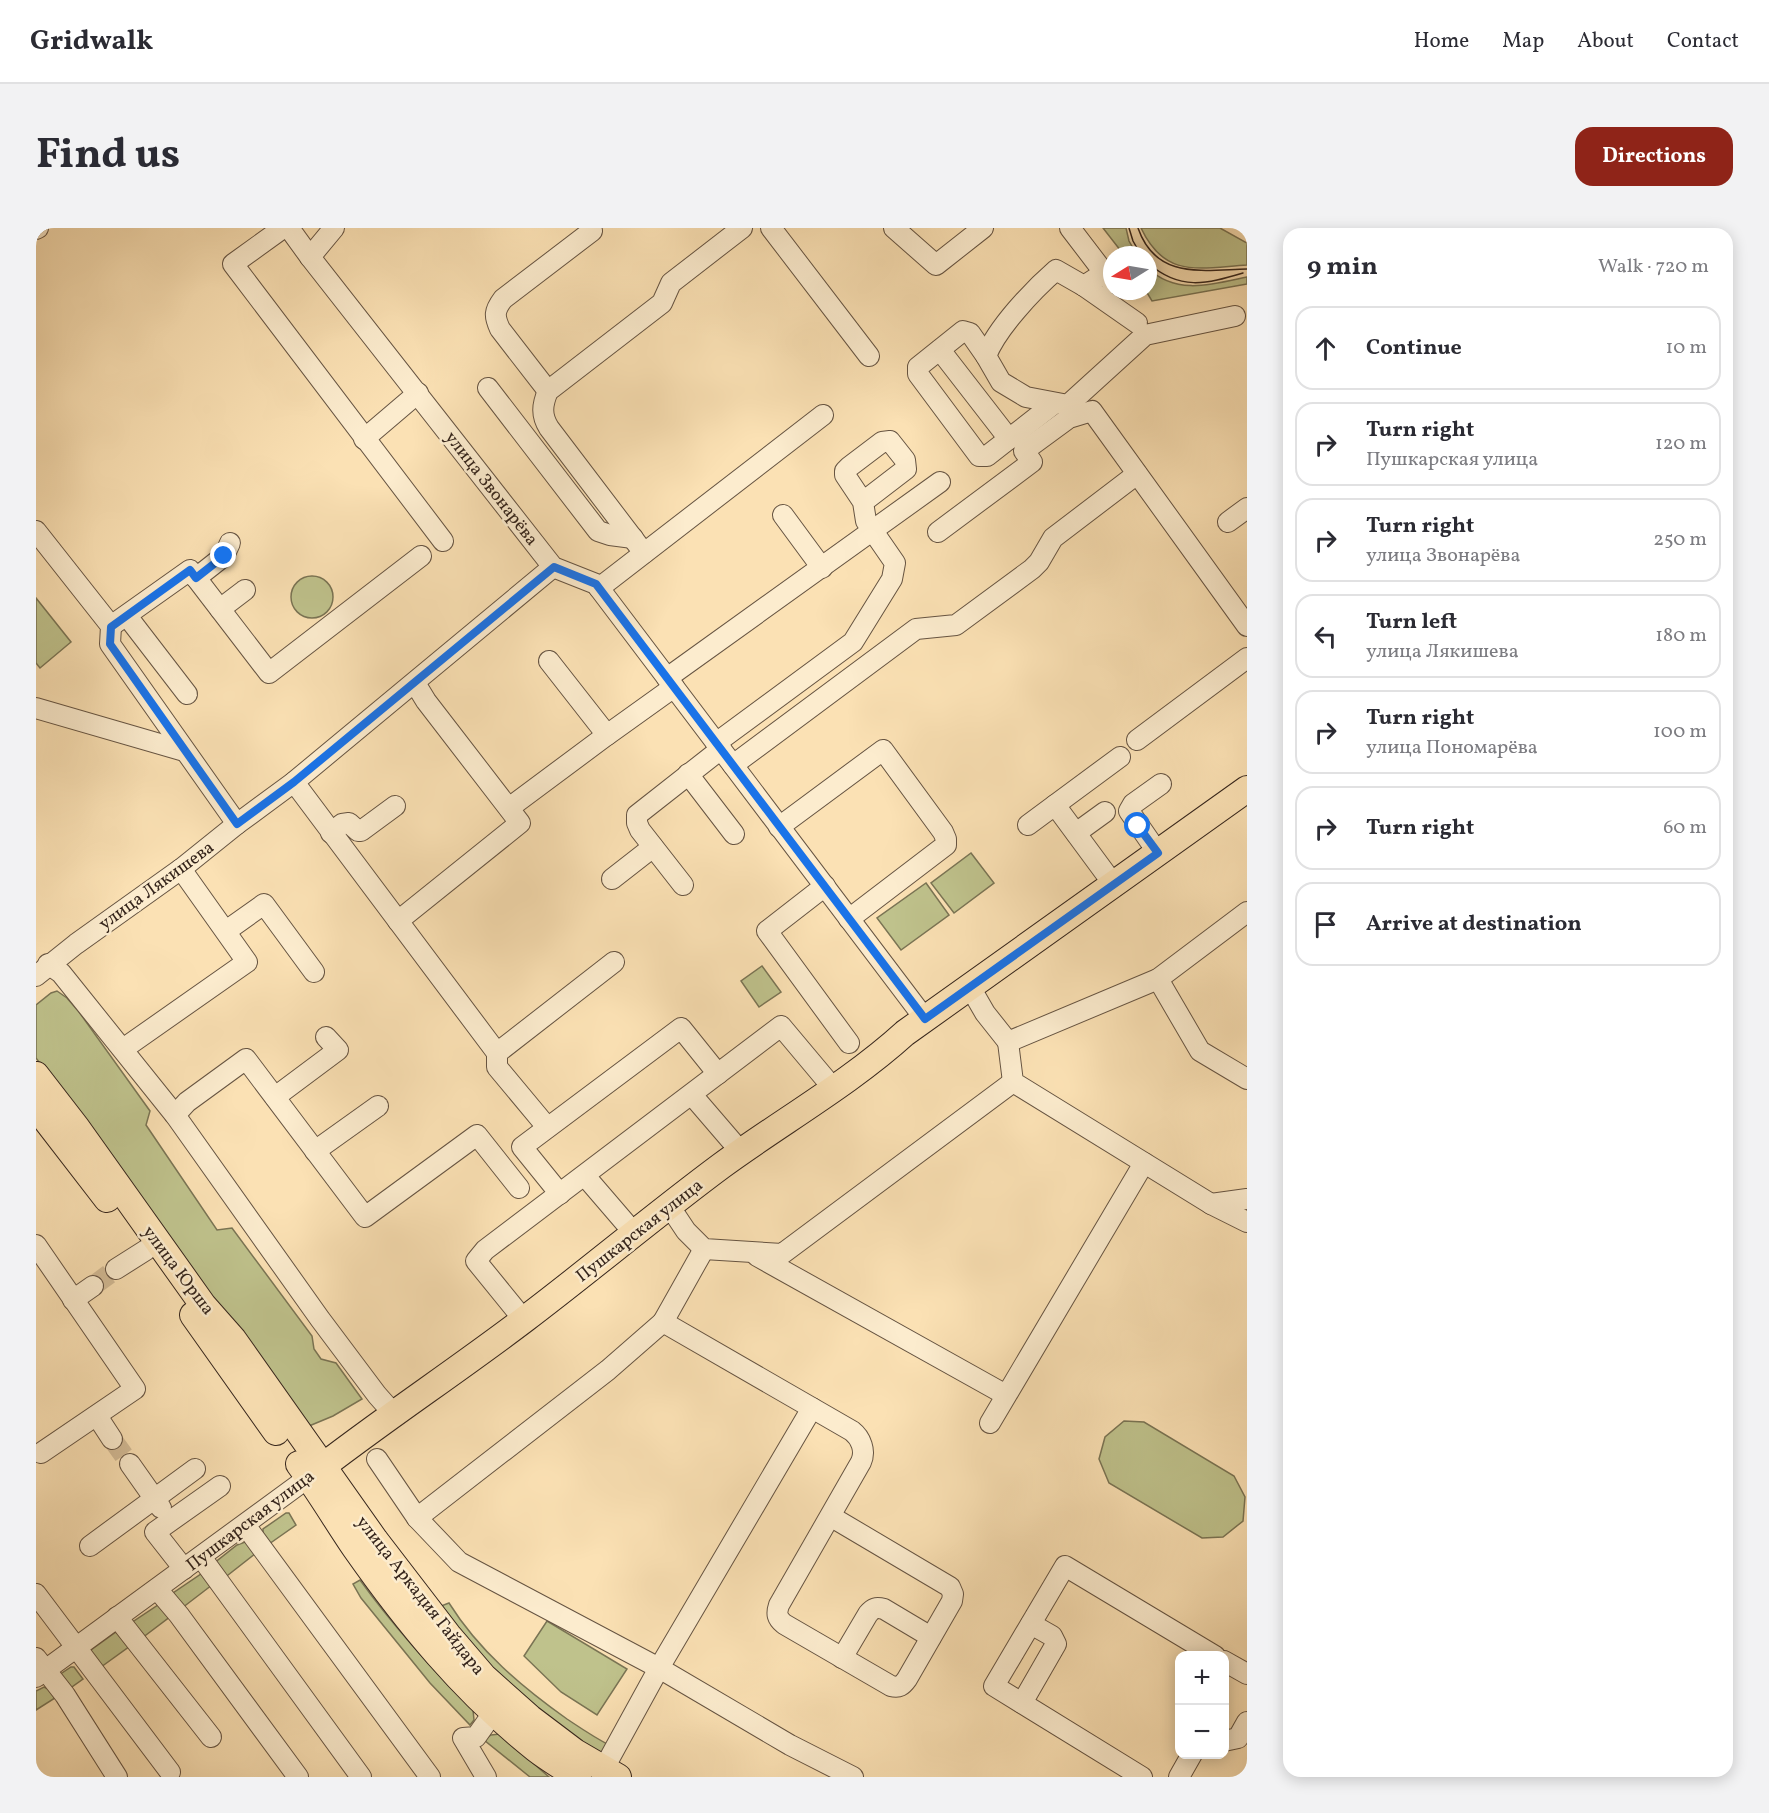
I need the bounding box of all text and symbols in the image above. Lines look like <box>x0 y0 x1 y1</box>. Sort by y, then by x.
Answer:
text: Gridwalk <box>30 22 153 61</box>
text: Home <box>1414 27 1469 56</box>
text: Map <box>1502 27 1544 56</box>
text: About <box>1577 27 1634 56</box>
text: Contact <box>1667 27 1739 56</box>
text: Find us <box>36 127 180 186</box>
button: Directions <box>1575 127 1733 186</box>
north arrow <box>1103 246 1157 300</box>
text: 9 min <box>1307 249 1378 285</box>
text: Walk · 720 m <box>1598 253 1709 281</box>
icon: ahead <box>1309 332 1342 365</box>
text: Continue <box>1366 333 1462 364</box>
text: 10 m <box>1666 334 1707 362</box>
text: Turn right <box>1366 415 1474 446</box>
street label: улица Звонарёва <box>438 426 543 551</box>
icon: right <box>1309 428 1342 461</box>
text: 120 m <box>1655 430 1707 458</box>
text: Пушкарская улица <box>1366 446 1538 474</box>
text: Turn right <box>1366 511 1474 542</box>
icon: right <box>1309 524 1342 557</box>
text: 250 m <box>1653 526 1707 554</box>
route end <box>210 542 236 568</box>
text: улица Звонарёва <box>1366 542 1520 570</box>
text: Turn left <box>1366 607 1457 638</box>
icon: left <box>1309 620 1342 653</box>
text: 180 m <box>1655 622 1707 650</box>
text: улица Лякишева <box>1366 638 1519 666</box>
text: Turn right <box>1366 703 1474 734</box>
icon: right <box>1309 716 1342 749</box>
text: 100 m <box>1653 718 1707 746</box>
text: улица Пономарёва <box>1366 734 1538 762</box>
route start <box>1124 812 1150 838</box>
icon: right <box>1309 812 1342 845</box>
text: Turn right <box>1366 813 1474 844</box>
text: 60 m <box>1663 814 1707 842</box>
street label: улица Лякишева <box>94 836 220 937</box>
icon: arrive <box>1309 908 1342 941</box>
text: Arrive at destination <box>1366 909 1582 940</box>
street label: Пушкарская улица <box>571 1174 709 1289</box>
street label: улица Юрша <box>136 1221 220 1321</box>
street label: Пушкарская улица <box>181 1465 320 1578</box>
street label: улица Аркадия Гайдара <box>350 1511 490 1681</box>
map controls <box>1175 1651 1229 1759</box>
button: + <box>1175 1651 1229 1705</box>
button: − <box>1175 1705 1229 1759</box>

